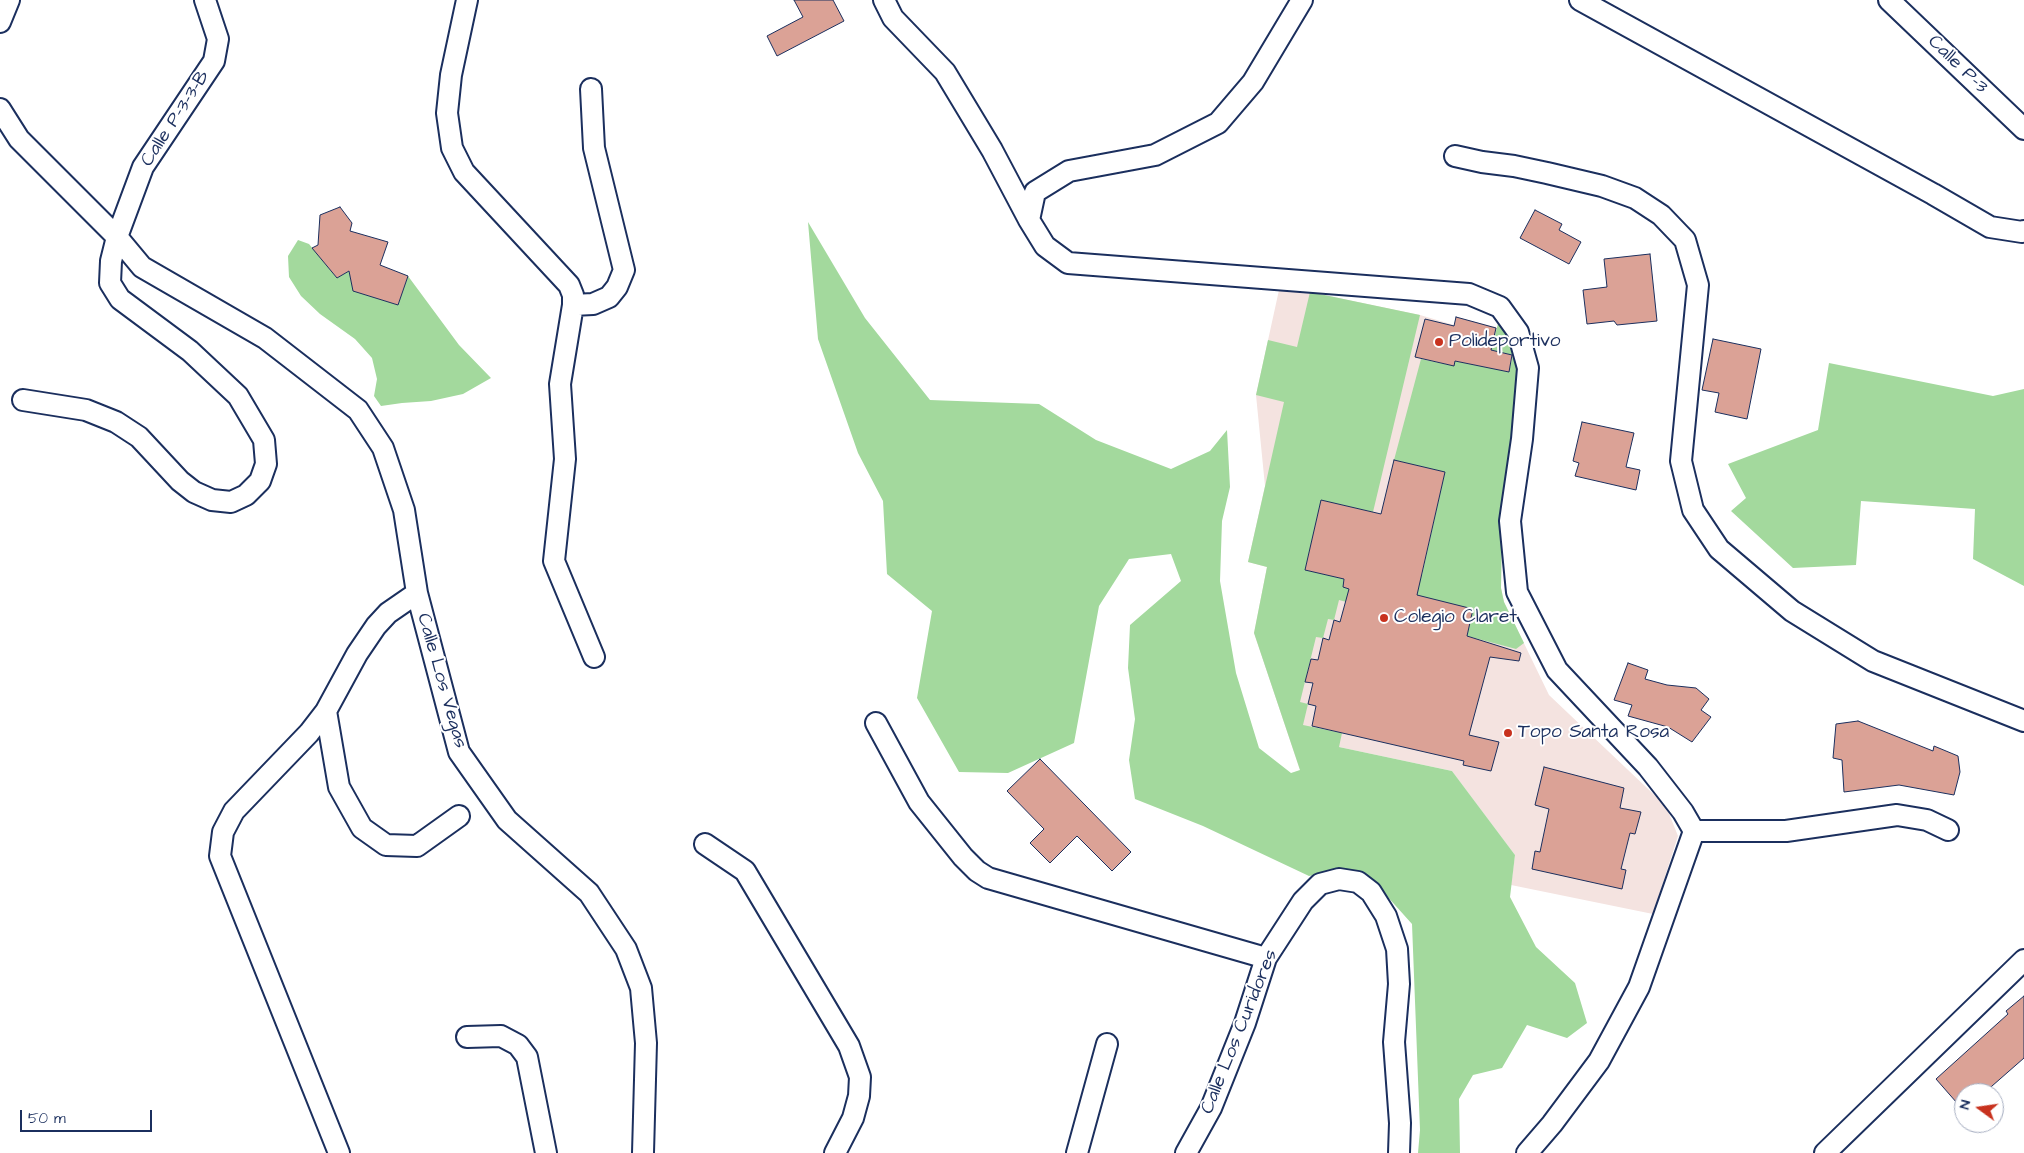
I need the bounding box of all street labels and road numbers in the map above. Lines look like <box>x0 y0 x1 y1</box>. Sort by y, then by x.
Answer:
street label: Calle P-3 <box>1922 31 1992 99</box>
street label: Calle P-3-3-B <box>137 67 215 171</box>
street label: Calle Los Vegas <box>411 611 471 751</box>
street label: Calle Los Curidores <box>1197 947 1283 1117</box>

